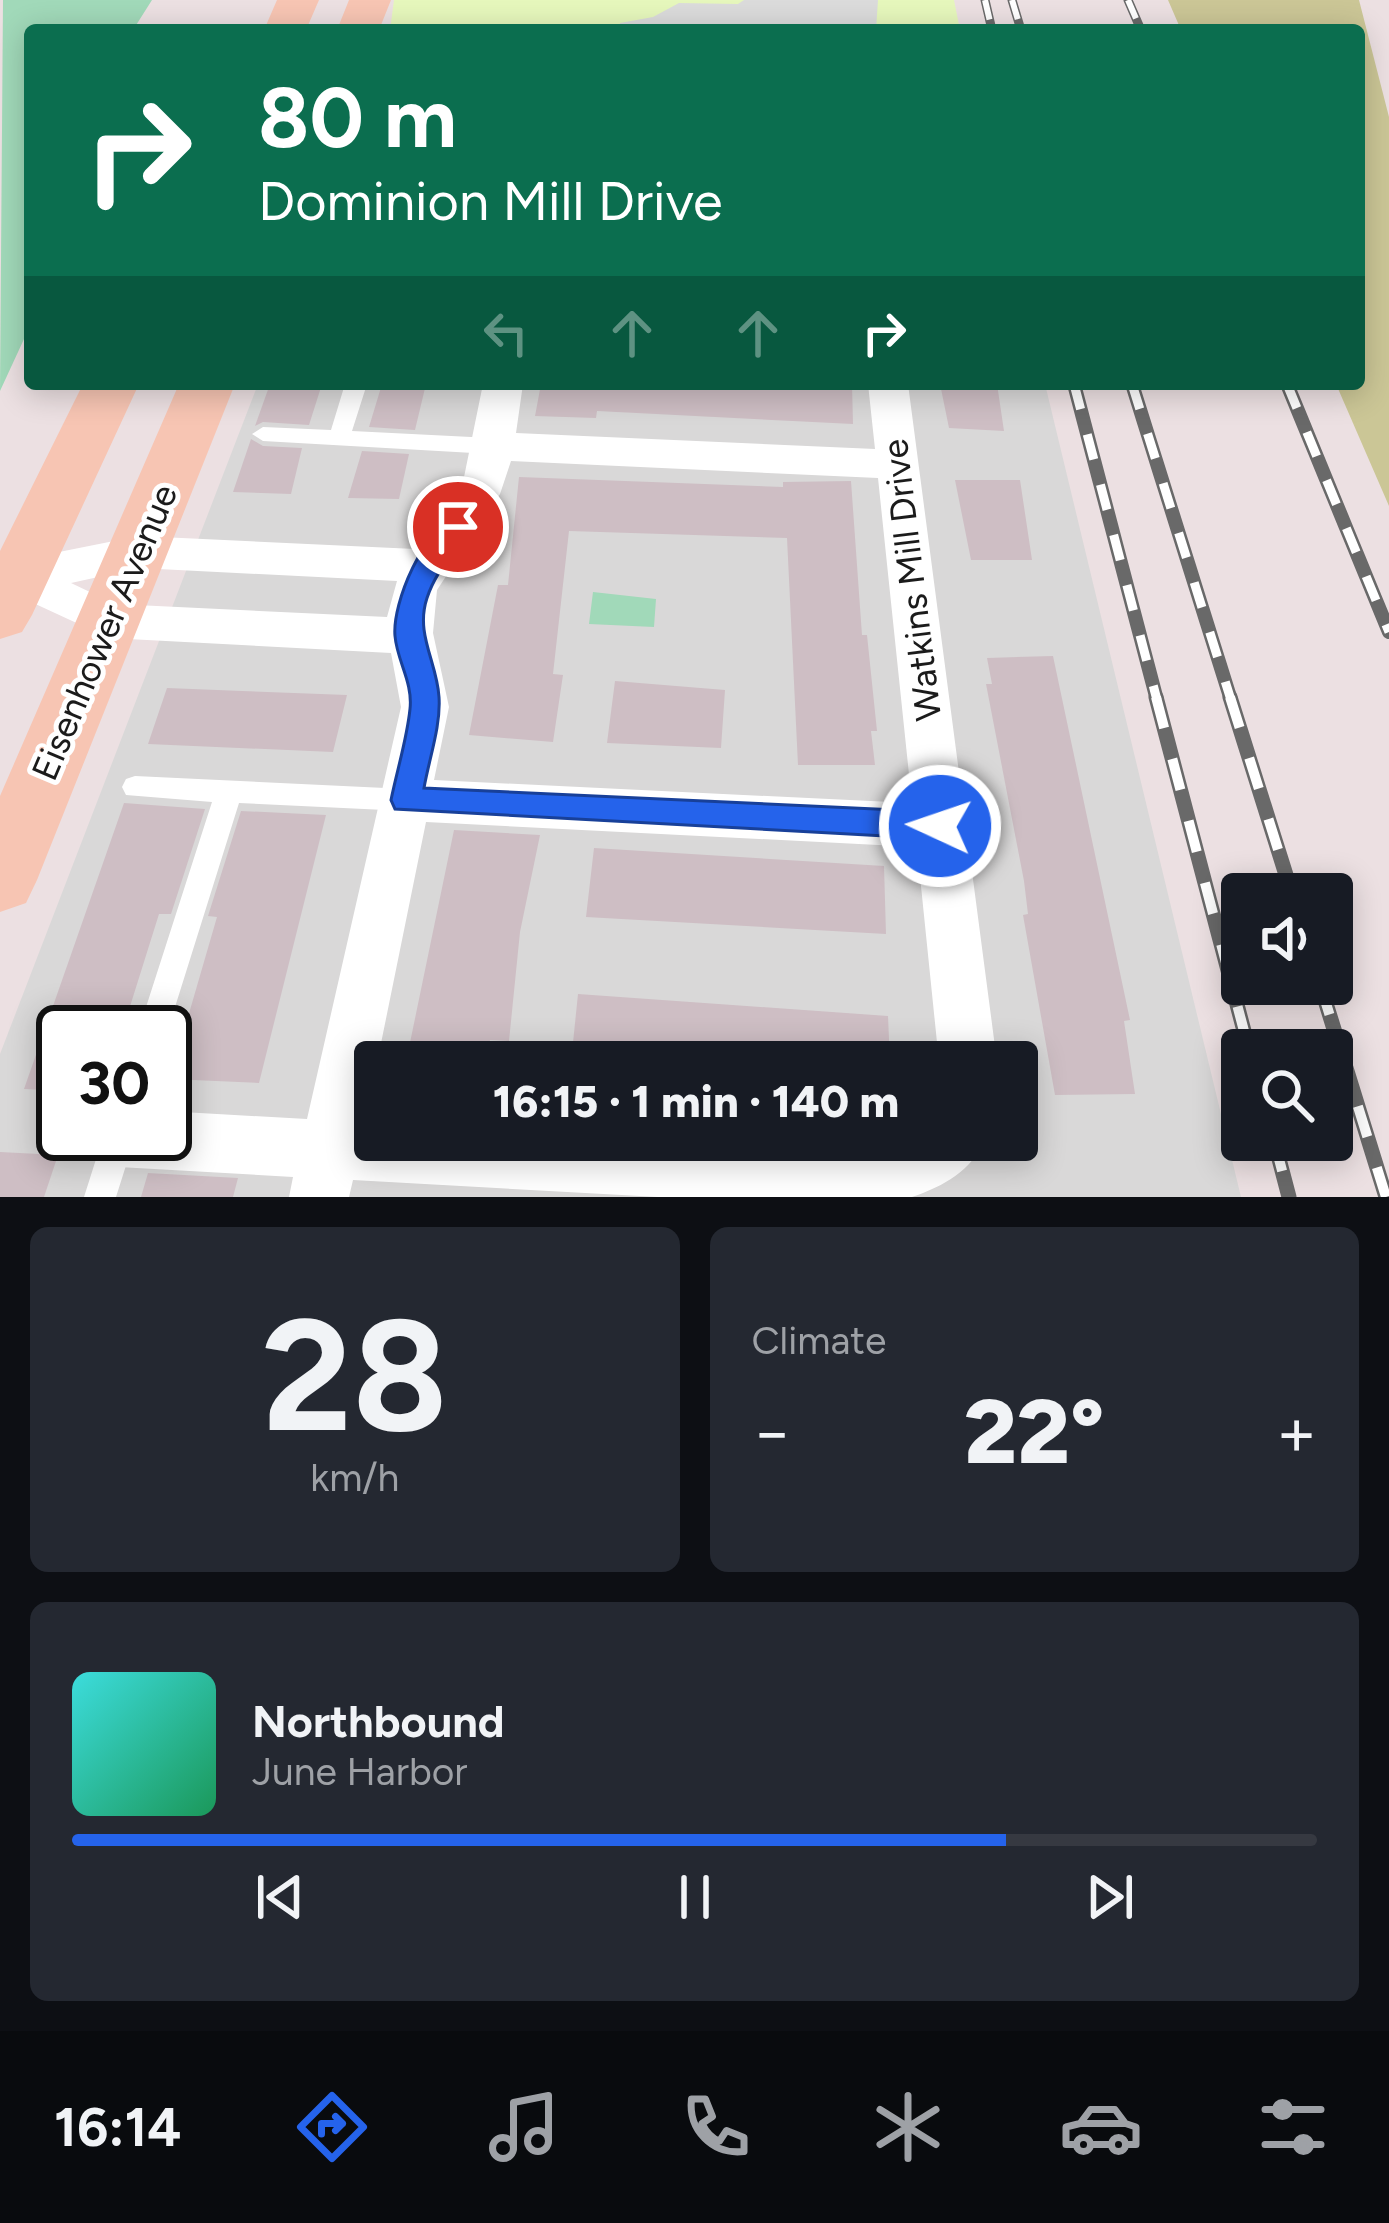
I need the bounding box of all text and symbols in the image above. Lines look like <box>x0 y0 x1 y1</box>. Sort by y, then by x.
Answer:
text: 80 m <box>258 67 457 168</box>
icon: right <box>60 72 216 228</box>
text: Dominion Mill Drive <box>258 169 723 234</box>
icon: left <box>473 300 539 366</box>
icon: ahead <box>599 300 665 366</box>
icon: ahead <box>725 300 791 366</box>
icon: right <box>851 300 917 366</box>
street label: Watkins Mill Drive <box>873 437 950 723</box>
pin <box>407 476 509 578</box>
street label: Eisenhower Avenue <box>23 478 186 786</box>
icon: arrive <box>425 494 491 560</box>
position arrow <box>877 763 1003 889</box>
map controls <box>1221 873 1353 1161</box>
button: sound <box>1221 873 1353 1005</box>
speed limit sign: 30 <box>36 1005 192 1161</box>
button: search <box>1221 1029 1353 1161</box>
text: 16:15 · 1 min · 140 m <box>493 1074 899 1128</box>
text: 28 <box>262 1282 448 1469</box>
text: Climate <box>752 1317 886 1364</box>
text: 22° <box>964 1377 1104 1486</box>
text: − <box>752 1392 793 1472</box>
text: + <box>1276 1392 1317 1472</box>
text: km/h <box>310 1454 399 1501</box>
text: Northbound <box>252 1694 505 1748</box>
text: June Harbor <box>252 1748 468 1795</box>
icon: previous <box>247 1864 313 1930</box>
icon: pause <box>662 1864 728 1930</box>
icon: next <box>1077 1864 1143 1930</box>
icon: directions <box>290 2085 374 2169</box>
icon: music <box>482 2085 566 2169</box>
icon: phone <box>674 2085 758 2169</box>
icon: climate <box>866 2085 950 2169</box>
icon: car <box>1059 2085 1143 2169</box>
icon: filters <box>1251 2085 1335 2169</box>
text: 16:14 <box>54 2095 181 2160</box>

